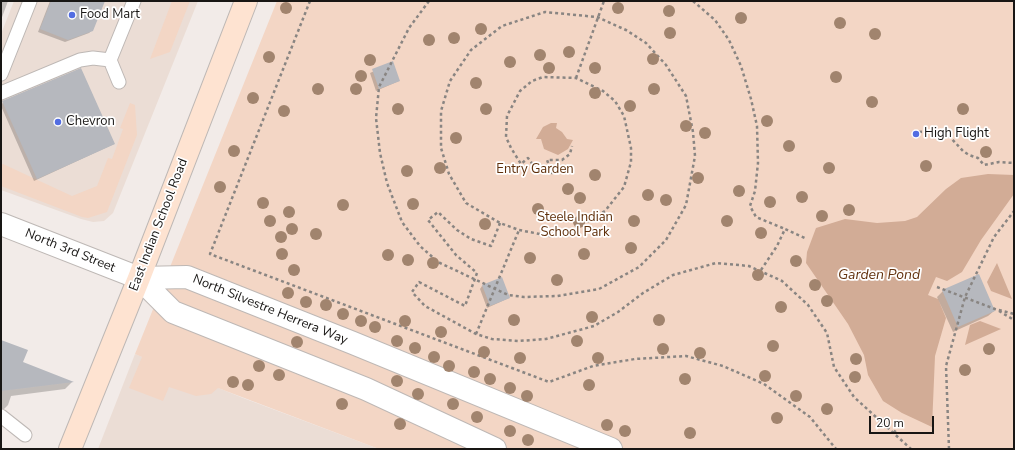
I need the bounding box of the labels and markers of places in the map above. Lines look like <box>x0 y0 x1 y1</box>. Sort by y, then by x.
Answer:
place label: Food Mart <box>80 7 140 23</box>
marker: Food Mart <box>67 10 77 20</box>
place label: Chevron <box>66 114 115 130</box>
marker: Chevron <box>53 117 63 127</box>
place label: High Flight <box>924 126 989 142</box>
marker: High Flight <box>911 129 921 139</box>

